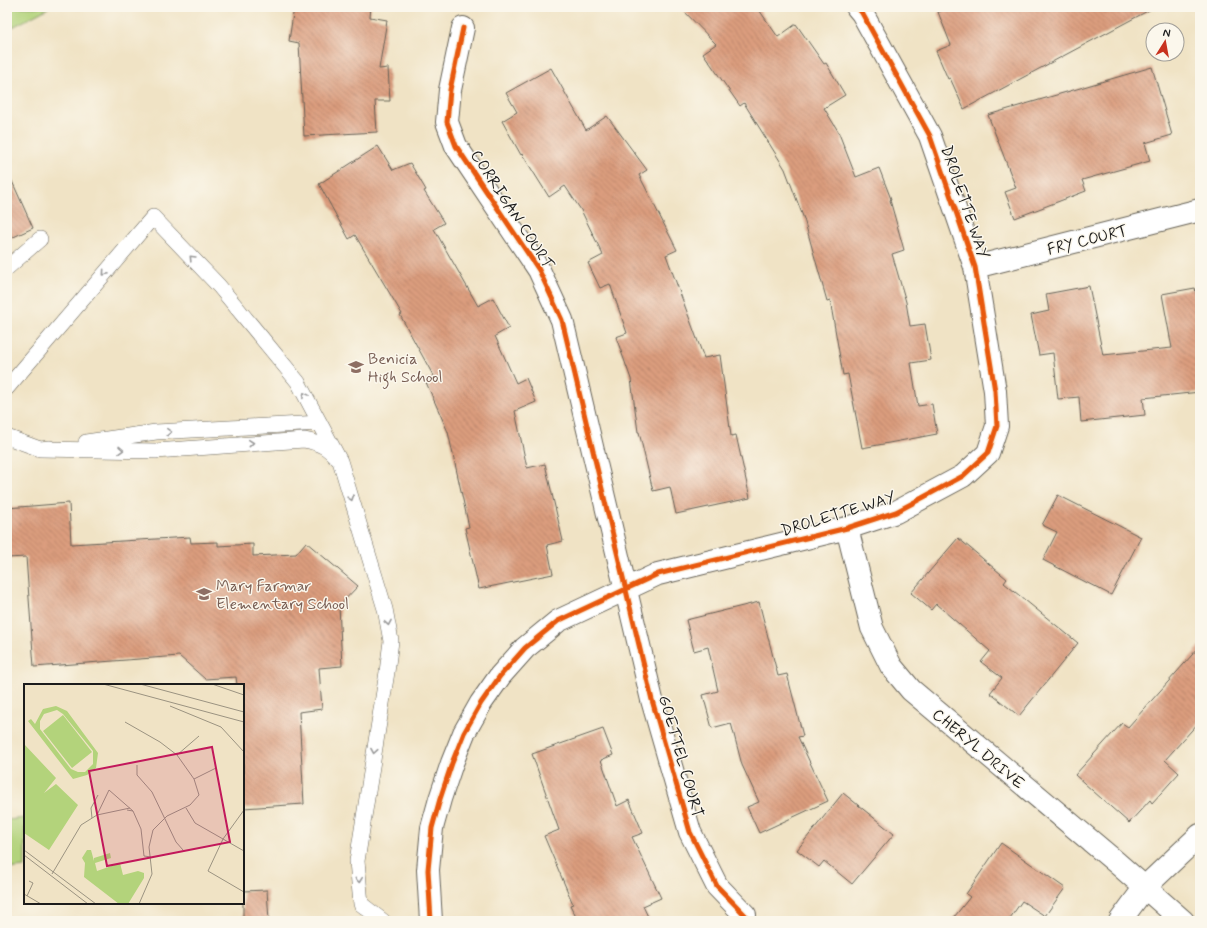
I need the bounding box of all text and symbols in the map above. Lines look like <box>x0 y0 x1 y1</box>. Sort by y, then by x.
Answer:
north arrow <box>1145 22 1185 62</box>
text: N <box>1162 26 1172 41</box>
street label: DROLETTE WAY <box>935 143 994 262</box>
street label: CORRIGAN COURT <box>465 146 559 275</box>
street label: FRY COURT <box>1045 220 1130 261</box>
one-way arrow <box>189 255 197 263</box>
one-way arrow <box>102 269 109 276</box>
place label: Benicia High School <box>368 349 443 389</box>
school or university icon: Benicia High School <box>347 358 365 376</box>
one-way arrow <box>302 391 309 399</box>
one-way arrow <box>166 427 172 436</box>
one-way arrow <box>247 439 254 448</box>
one-way arrow <box>118 446 124 455</box>
street label: DROLETTE WAY <box>779 487 898 542</box>
one-way arrow <box>346 495 355 502</box>
place label: Mary Farmar Elementary School <box>216 576 349 615</box>
school or university icon: Mary Farmar Elementary School <box>195 585 213 603</box>
one-way arrow <box>383 620 391 626</box>
inset map <box>24 684 244 904</box>
street label: GOETTEL COURT <box>653 693 708 820</box>
street label: CHERYL DRIVE <box>927 704 1029 794</box>
one-way arrow <box>370 748 379 754</box>
one-way arrow <box>354 877 363 883</box>

